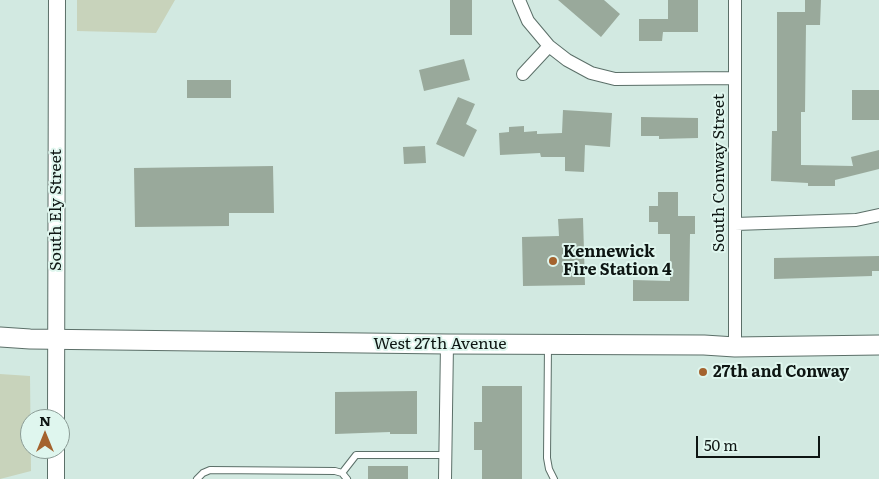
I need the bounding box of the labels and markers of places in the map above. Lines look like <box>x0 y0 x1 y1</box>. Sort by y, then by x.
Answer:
place label: Kennewick Fire Station 4 <box>563 242 672 280</box>
marker: Kennewick Fire Station 4 <box>547 255 559 267</box>
place label: 27th and Conway <box>713 362 849 382</box>
marker: 27th and Conway <box>697 366 709 378</box>

